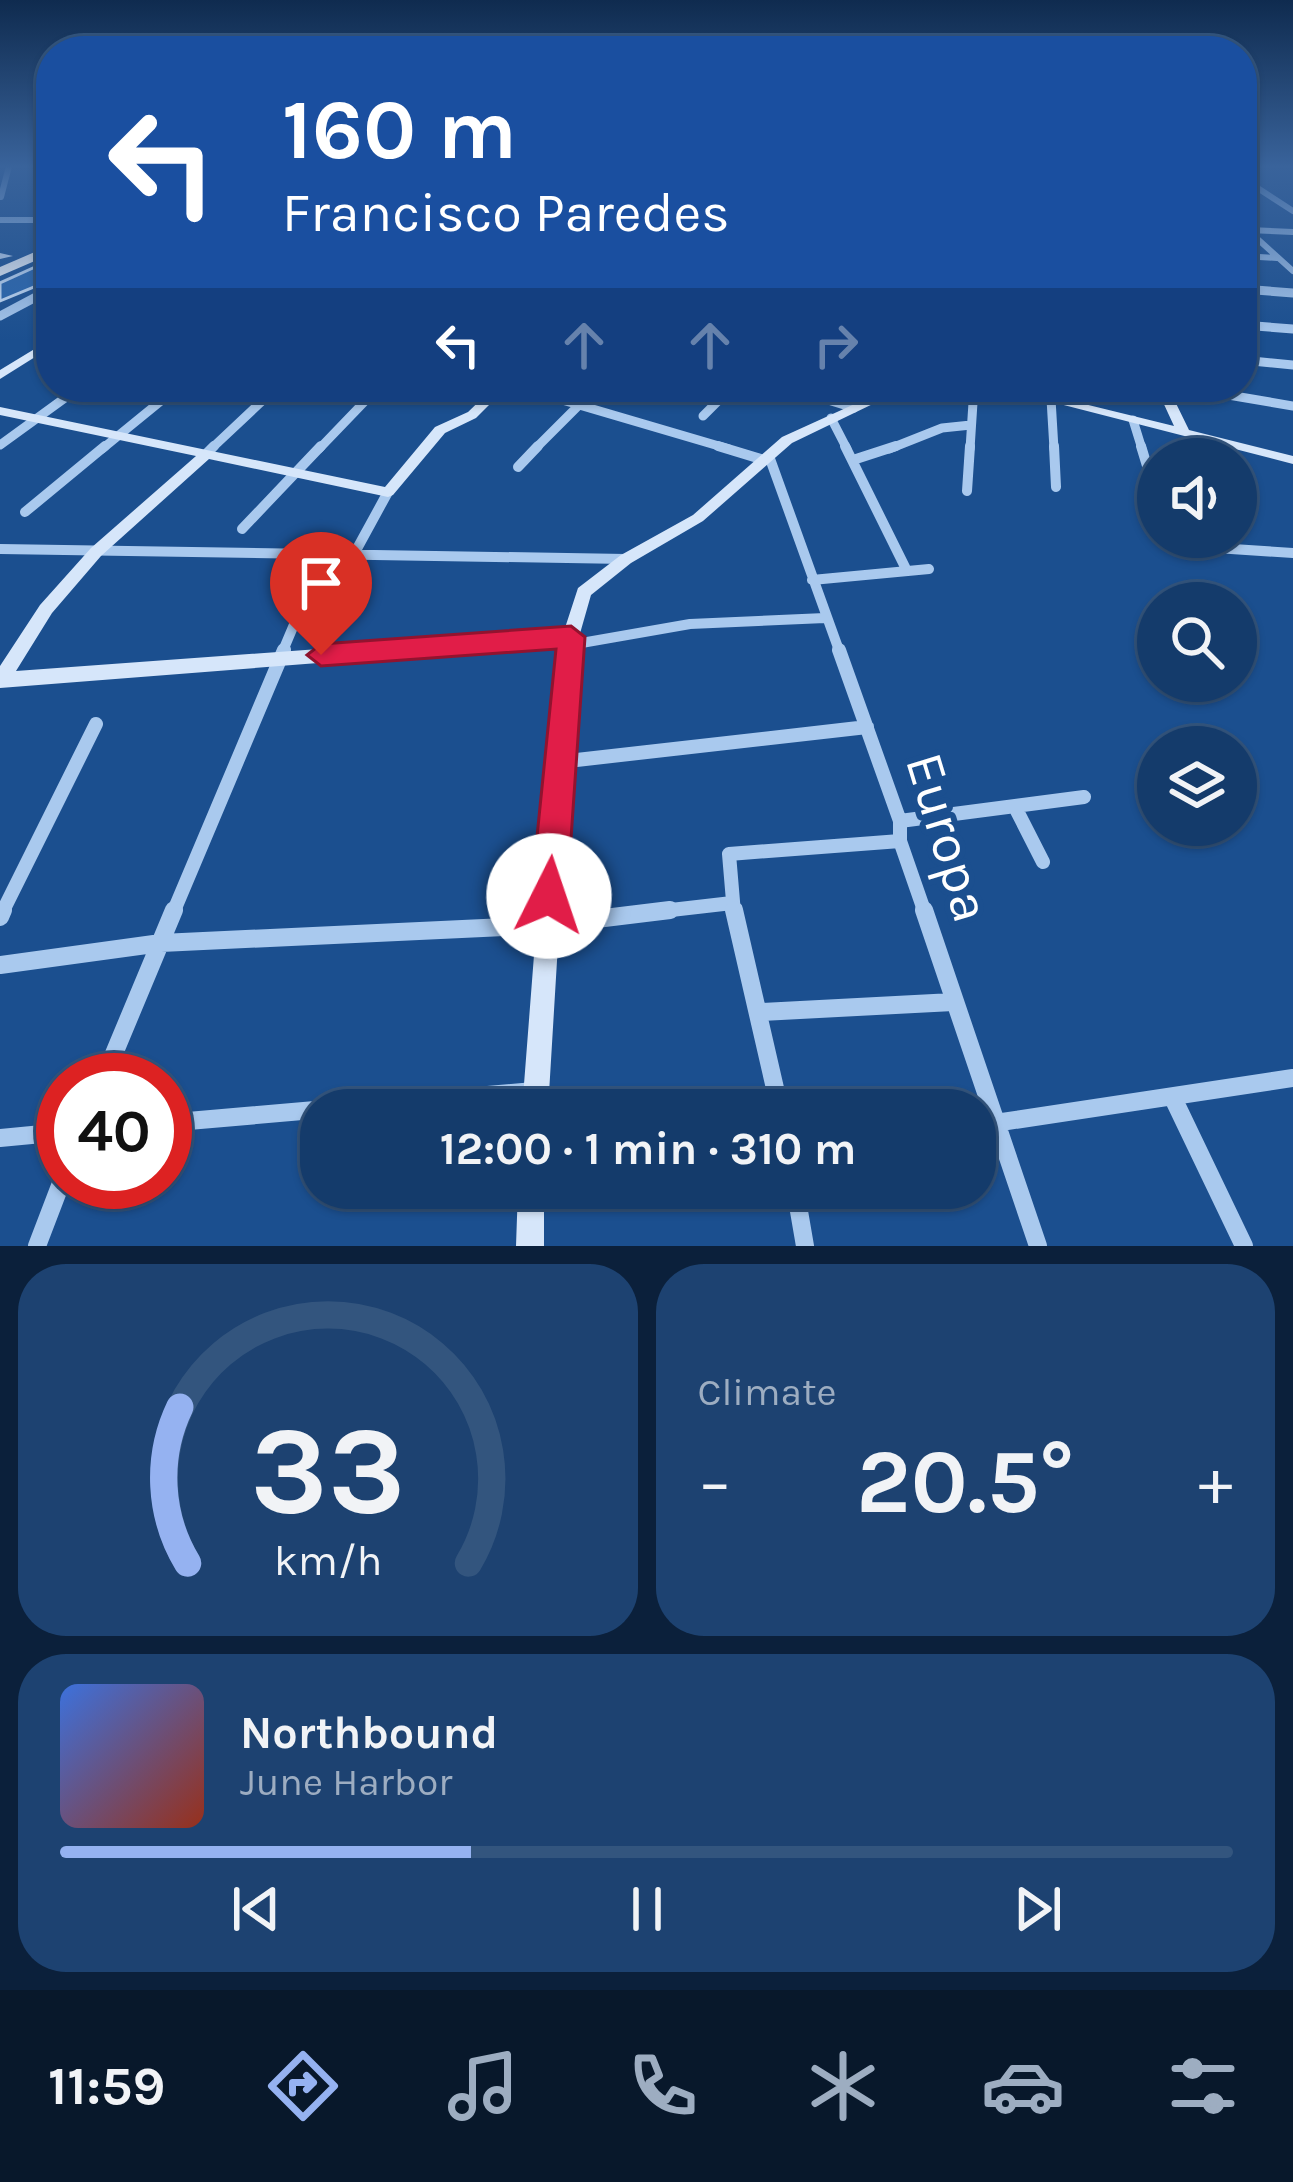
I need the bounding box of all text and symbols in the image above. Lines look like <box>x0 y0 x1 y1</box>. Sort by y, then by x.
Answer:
text: 160 m <box>282 81 517 179</box>
icon: left <box>84 84 240 240</box>
text: Francisco Paredes <box>282 181 730 245</box>
icon: left <box>425 312 491 378</box>
icon: ahead <box>551 312 617 378</box>
icon: ahead <box>677 312 743 378</box>
icon: right <box>803 312 869 378</box>
map controls <box>1137 438 1257 846</box>
button: sound <box>1137 438 1257 558</box>
pin <box>270 532 372 655</box>
icon: arrive <box>288 550 354 616</box>
button: search <box>1137 582 1257 702</box>
button: layers <box>1137 726 1257 846</box>
street label: Europa <box>892 745 1004 930</box>
position arrow <box>486 833 612 959</box>
speed limit sign: 40 <box>36 1053 192 1209</box>
text: 12:00 · 1 min · 310 m <box>440 1123 856 1175</box>
text: Climate <box>698 1369 837 1415</box>
text: 33 <box>250 1398 405 1543</box>
text: 20.5° <box>856 1429 1074 1535</box>
text: − <box>698 1443 732 1521</box>
text: + <box>1198 1443 1233 1521</box>
text: km/h <box>273 1536 382 1586</box>
text: Northbound <box>240 1707 498 1759</box>
text: June Harbor <box>240 1759 452 1805</box>
icon: previous <box>223 1876 289 1942</box>
icon: pause <box>614 1876 680 1942</box>
icon: next <box>1005 1876 1071 1942</box>
icon: directions <box>261 2044 345 2128</box>
icon: music <box>441 2044 525 2128</box>
icon: phone <box>621 2044 705 2128</box>
icon: climate <box>801 2044 885 2128</box>
icon: car <box>981 2044 1065 2128</box>
icon: filters <box>1161 2044 1245 2128</box>
text: 11:59 <box>48 2054 165 2118</box>

